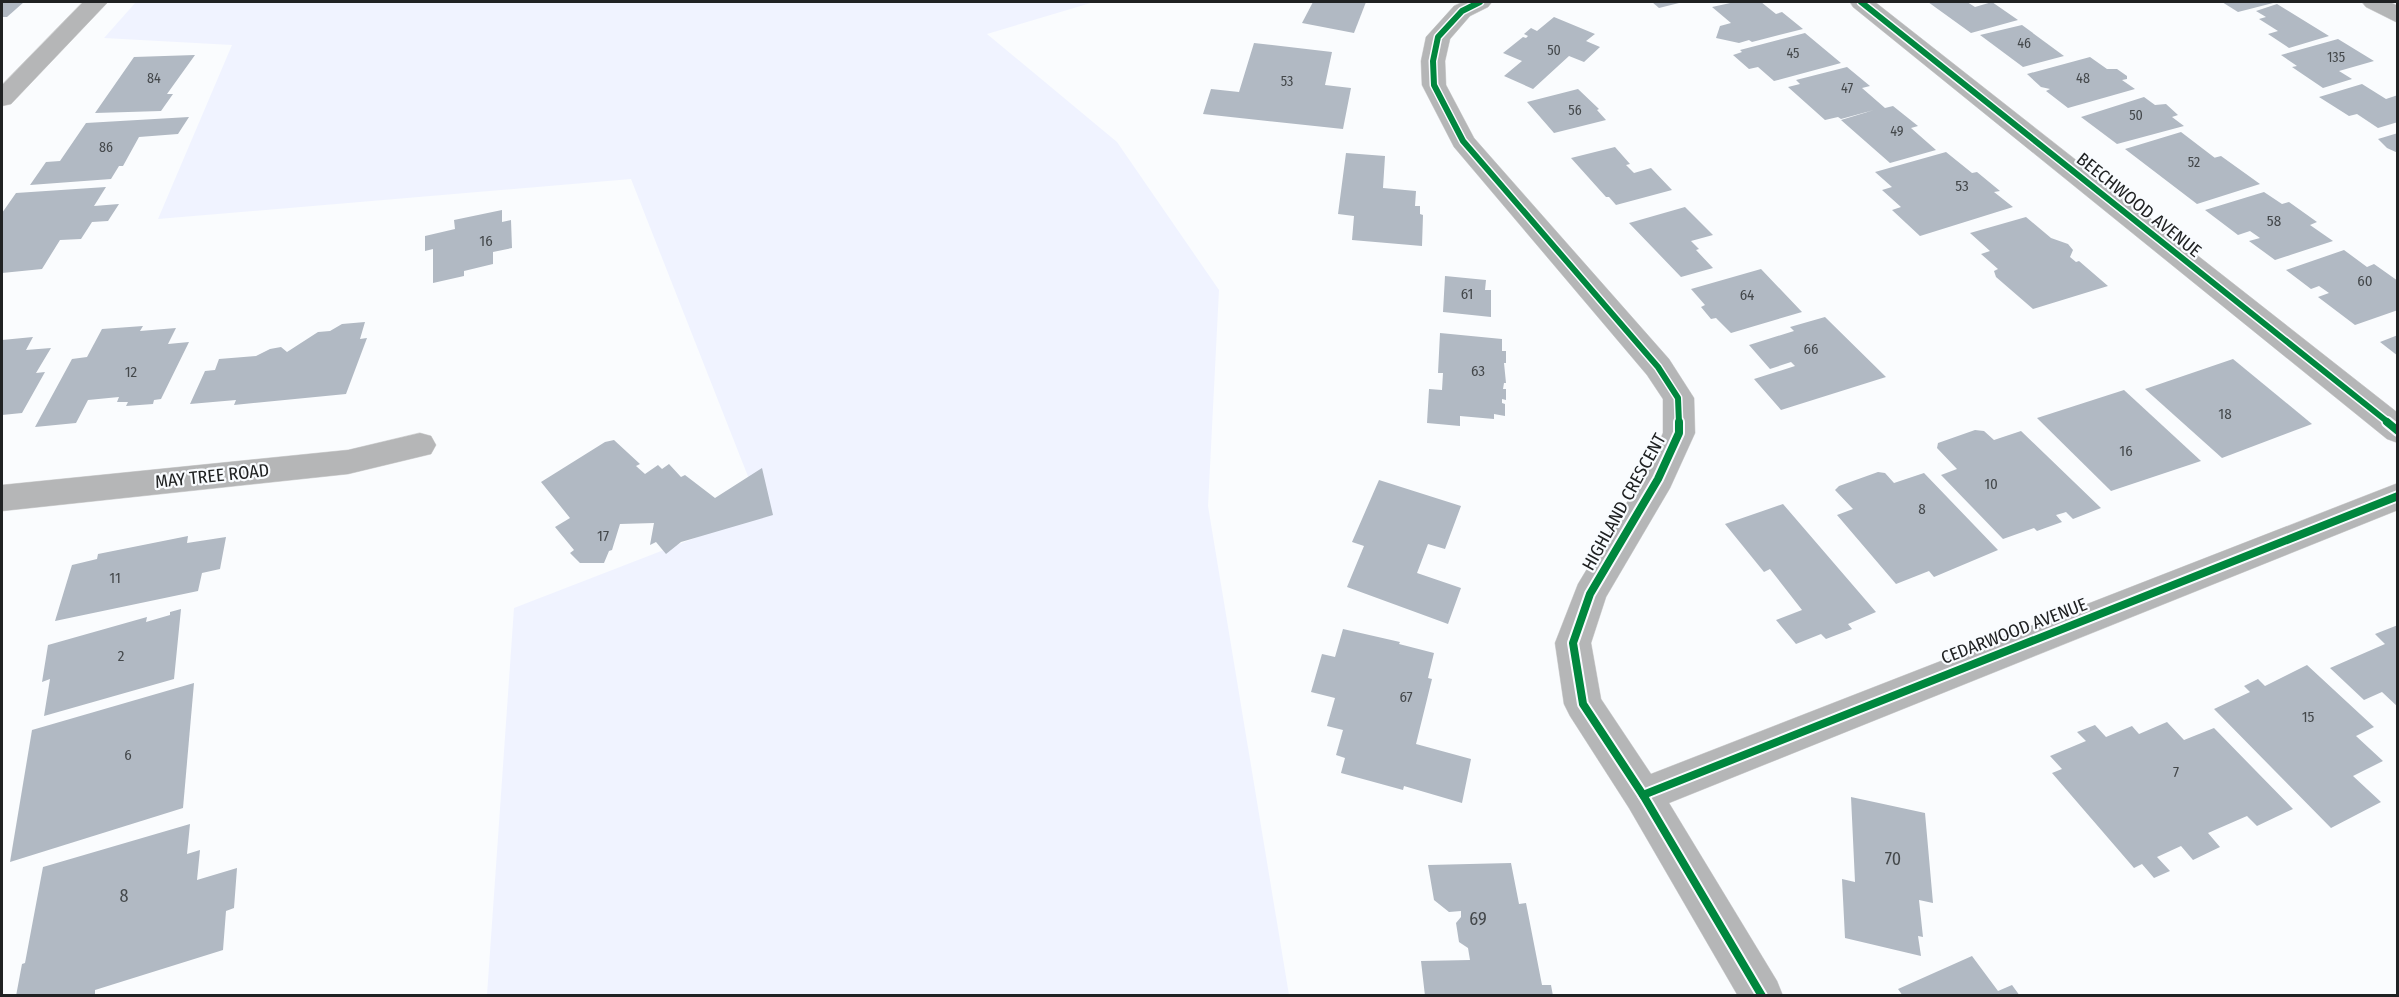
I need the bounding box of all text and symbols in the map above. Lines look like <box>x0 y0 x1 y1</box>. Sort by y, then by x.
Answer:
house number: 46 <box>2017 35 2031 52</box>
house number: 50 <box>1547 42 1561 59</box>
house number: 45 <box>1786 45 1800 62</box>
house number: 135 <box>2327 49 2345 66</box>
house number: 84 <box>147 70 161 87</box>
house number: 48 <box>2076 70 2090 87</box>
house number: 53 <box>1281 73 1293 90</box>
house number: 47 <box>1841 80 1853 97</box>
house number: 56 <box>1568 102 1582 119</box>
house number: 50 <box>2129 107 2143 124</box>
house number: 49 <box>1890 123 1904 140</box>
house number: 86 <box>99 139 113 156</box>
street label: BEECHWOOD AVENUE <box>2072 148 2206 262</box>
house number: 52 <box>2188 154 2200 171</box>
house number: 53 <box>1955 177 1969 195</box>
house number: 58 <box>2267 212 2281 230</box>
house number: 16 <box>479 232 493 250</box>
house number: 60 <box>2357 272 2373 290</box>
house number: 61 <box>1461 285 1473 303</box>
house number: 64 <box>1740 286 1754 304</box>
house number: 66 <box>1804 340 1818 358</box>
house number: 63 <box>1471 362 1485 380</box>
house number: 12 <box>125 363 138 381</box>
house number: 18 <box>2218 405 2232 423</box>
street label: HIGHLAND CRESCENT <box>1577 429 1671 574</box>
house number: 16 <box>2119 442 2133 460</box>
street label: MAY TREE ROAD <box>154 459 270 493</box>
house number: 10 <box>1984 475 1998 493</box>
house number: 8 <box>1918 500 1926 518</box>
house number: 17 <box>597 527 609 545</box>
house number: 11 <box>109 569 121 587</box>
street label: CEDARWOOD AVENUE <box>1938 593 2090 669</box>
house number: 2 <box>118 647 125 665</box>
house number: 67 <box>1399 688 1413 706</box>
house number: 15 <box>2302 708 2314 726</box>
house number: 6 <box>124 746 132 764</box>
house number: 7 <box>2173 763 2179 781</box>
house number: 70 <box>1885 848 1901 870</box>
house number: 8 <box>120 885 129 907</box>
house number: 69 <box>1469 908 1487 930</box>

